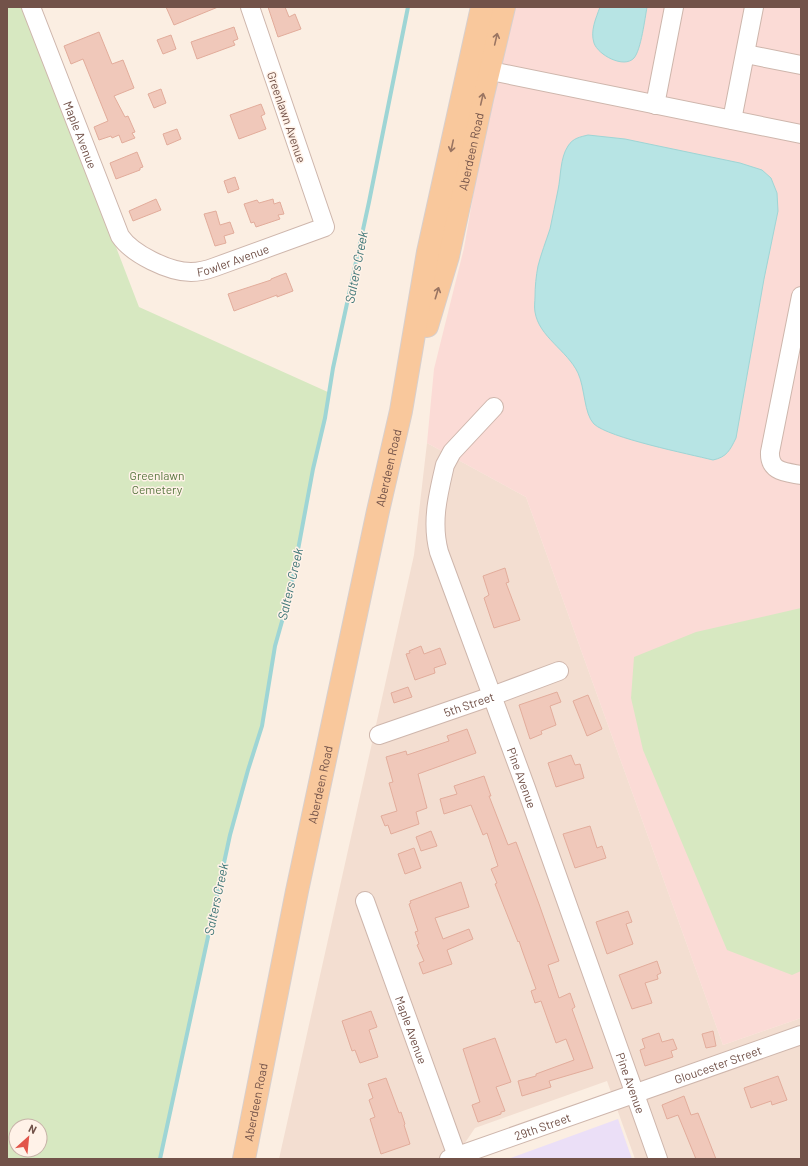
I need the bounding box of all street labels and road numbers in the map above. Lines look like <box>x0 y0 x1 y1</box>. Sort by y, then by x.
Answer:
street label: Greenlawn Avenue <box>265 70 309 164</box>
street label: Maple Avenue <box>61 99 100 170</box>
street label: Aberdeen Road <box>455 111 486 192</box>
street label: Fowler Avenue <box>196 241 271 279</box>
street label: Aberdeen Road <box>372 428 404 508</box>
street label: 5th Street <box>442 689 496 719</box>
street label: Aberdeen Road <box>305 744 335 825</box>
street label: Pine Avenue <box>505 745 540 810</box>
street label: Maple Avenue <box>393 994 430 1066</box>
street label: Gloucester Street <box>672 1042 763 1086</box>
street label: Pine Avenue <box>614 1051 648 1115</box>
street label: Aberdeen Road <box>241 1062 270 1142</box>
street label: 29th Street <box>512 1110 572 1142</box>

